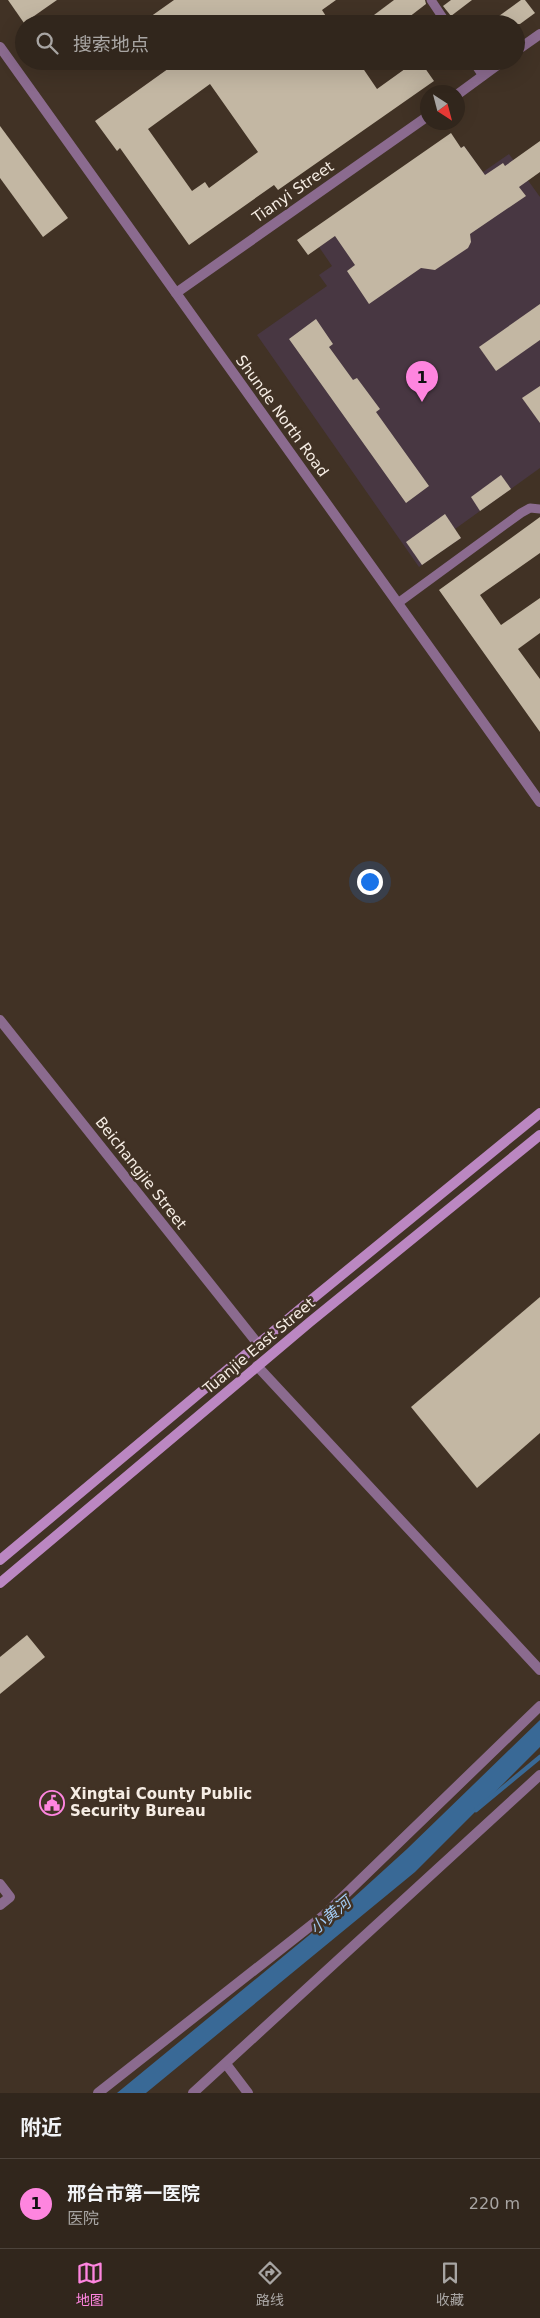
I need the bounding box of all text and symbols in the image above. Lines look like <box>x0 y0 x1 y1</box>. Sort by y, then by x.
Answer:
search box <box>15 15 525 70</box>
icon: search <box>33 29 61 57</box>
text: 搜索地点 <box>73 33 149 55</box>
north arrow <box>420 85 465 130</box>
street label: Tianyi Street <box>248 157 337 227</box>
street label: Shunde North Road <box>232 352 332 480</box>
pin: 1 <box>406 361 438 402</box>
your location <box>357 869 383 895</box>
street label: Beichangjie Street <box>92 1113 191 1233</box>
street label: Tuanjie East Street <box>199 1294 319 1399</box>
place label: Xingtai County Public Security Bureau <box>70 1785 252 1820</box>
public building icon: Xingtai County Public Security Bureau <box>39 1790 65 1816</box>
water label: 小黄河 <box>306 1891 357 1938</box>
text: 附近 <box>20 2116 62 2140</box>
text: 邢台市第一医院 <box>67 2182 200 2204</box>
text: 1 <box>30 2194 42 2213</box>
text: 220 m <box>469 2194 520 2213</box>
text: 医院 <box>67 2209 99 2228</box>
tab: 地图 <box>76 2259 104 2309</box>
tab: 路线 <box>256 2259 284 2309</box>
tab: 收藏 <box>436 2259 464 2309</box>

